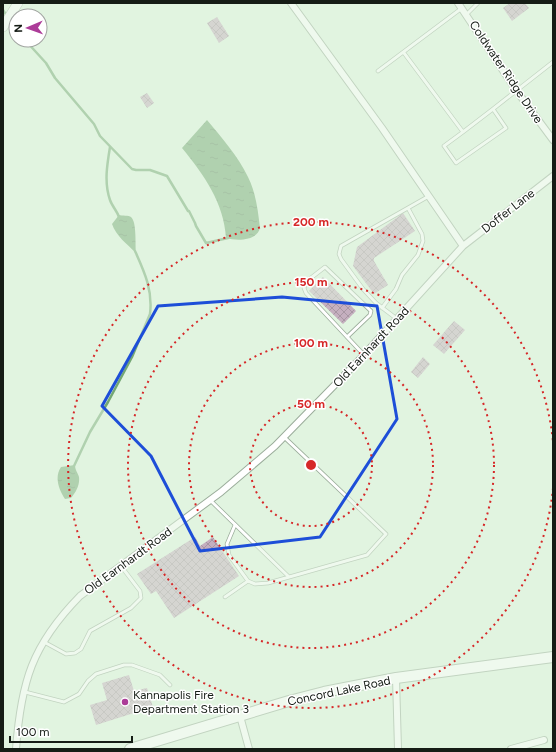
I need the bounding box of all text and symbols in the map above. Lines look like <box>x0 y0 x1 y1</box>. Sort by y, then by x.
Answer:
north arrow <box>8 8 48 48</box>
street label: Coldwater Ridge Drive <box>467 18 546 126</box>
text: N <box>12 24 25 33</box>
street label: Doffer Lane <box>479 186 538 236</box>
text: 200 m <box>293 215 329 229</box>
text: 150 m <box>294 275 328 289</box>
street label: Old Earnhardt Road <box>330 304 412 390</box>
text: 100 m <box>294 336 328 350</box>
text: 50 m <box>297 397 325 411</box>
centre of rings <box>304 458 318 472</box>
street label: Old Earnhardt Road <box>81 524 175 598</box>
street label: Concord Lake Road <box>286 673 392 709</box>
place label: Kannapolis Fire Department Station 3 <box>133 688 249 716</box>
marker: Kannapolis Fire Department Station 3 <box>120 697 130 707</box>
scale bar <box>10 718 132 744</box>
text: 100 m <box>16 725 50 739</box>

